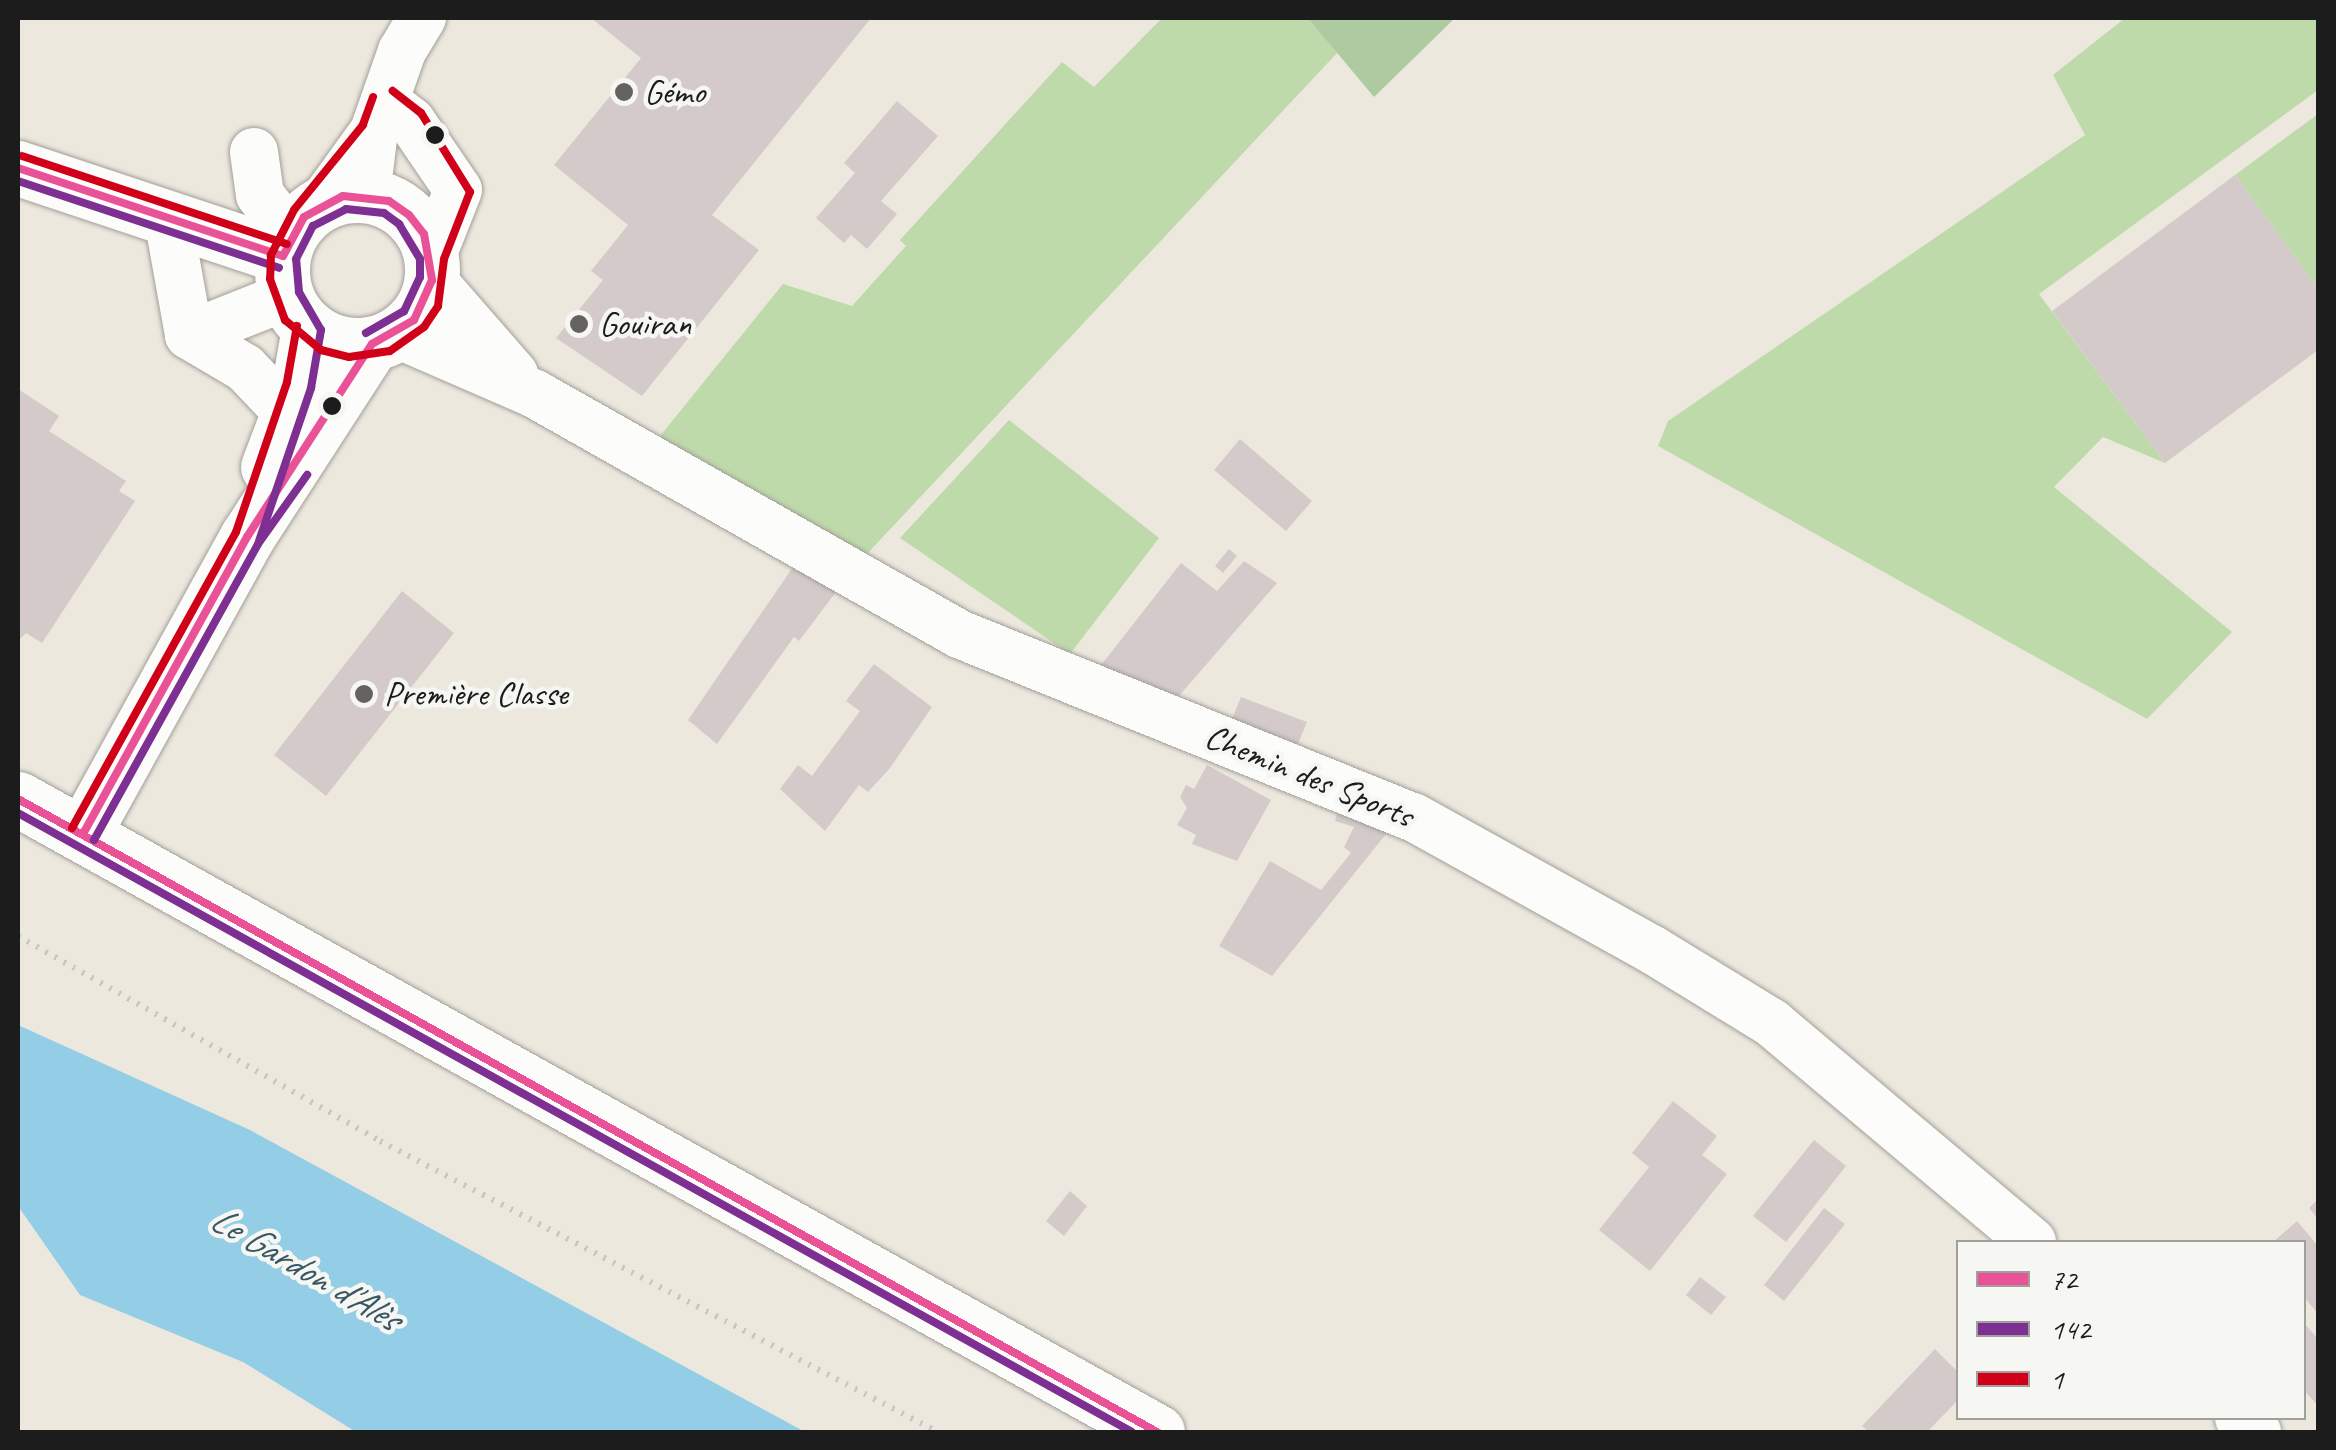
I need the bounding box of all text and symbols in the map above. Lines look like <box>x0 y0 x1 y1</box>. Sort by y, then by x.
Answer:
place label: Gémo <box>644 71 705 113</box>
marker: Gémo <box>613 81 635 103</box>
unlabelled marker <box>425 125 445 145</box>
place label: Gouiran <box>599 303 691 345</box>
marker: Gouiran <box>568 313 590 335</box>
unlabelled marker <box>322 396 342 416</box>
place label: Première Classe <box>384 673 569 715</box>
marker: Première Classe <box>353 683 375 705</box>
street label: Chemin des Sports <box>1199 715 1419 837</box>
water label: Le Gardon d'Alès <box>202 1195 408 1341</box>
legend <box>1956 1240 2306 1420</box>
text: 72 <box>2050 1260 2077 1298</box>
text: 142 <box>2050 1310 2091 1348</box>
text: 1 <box>2050 1360 2064 1398</box>

